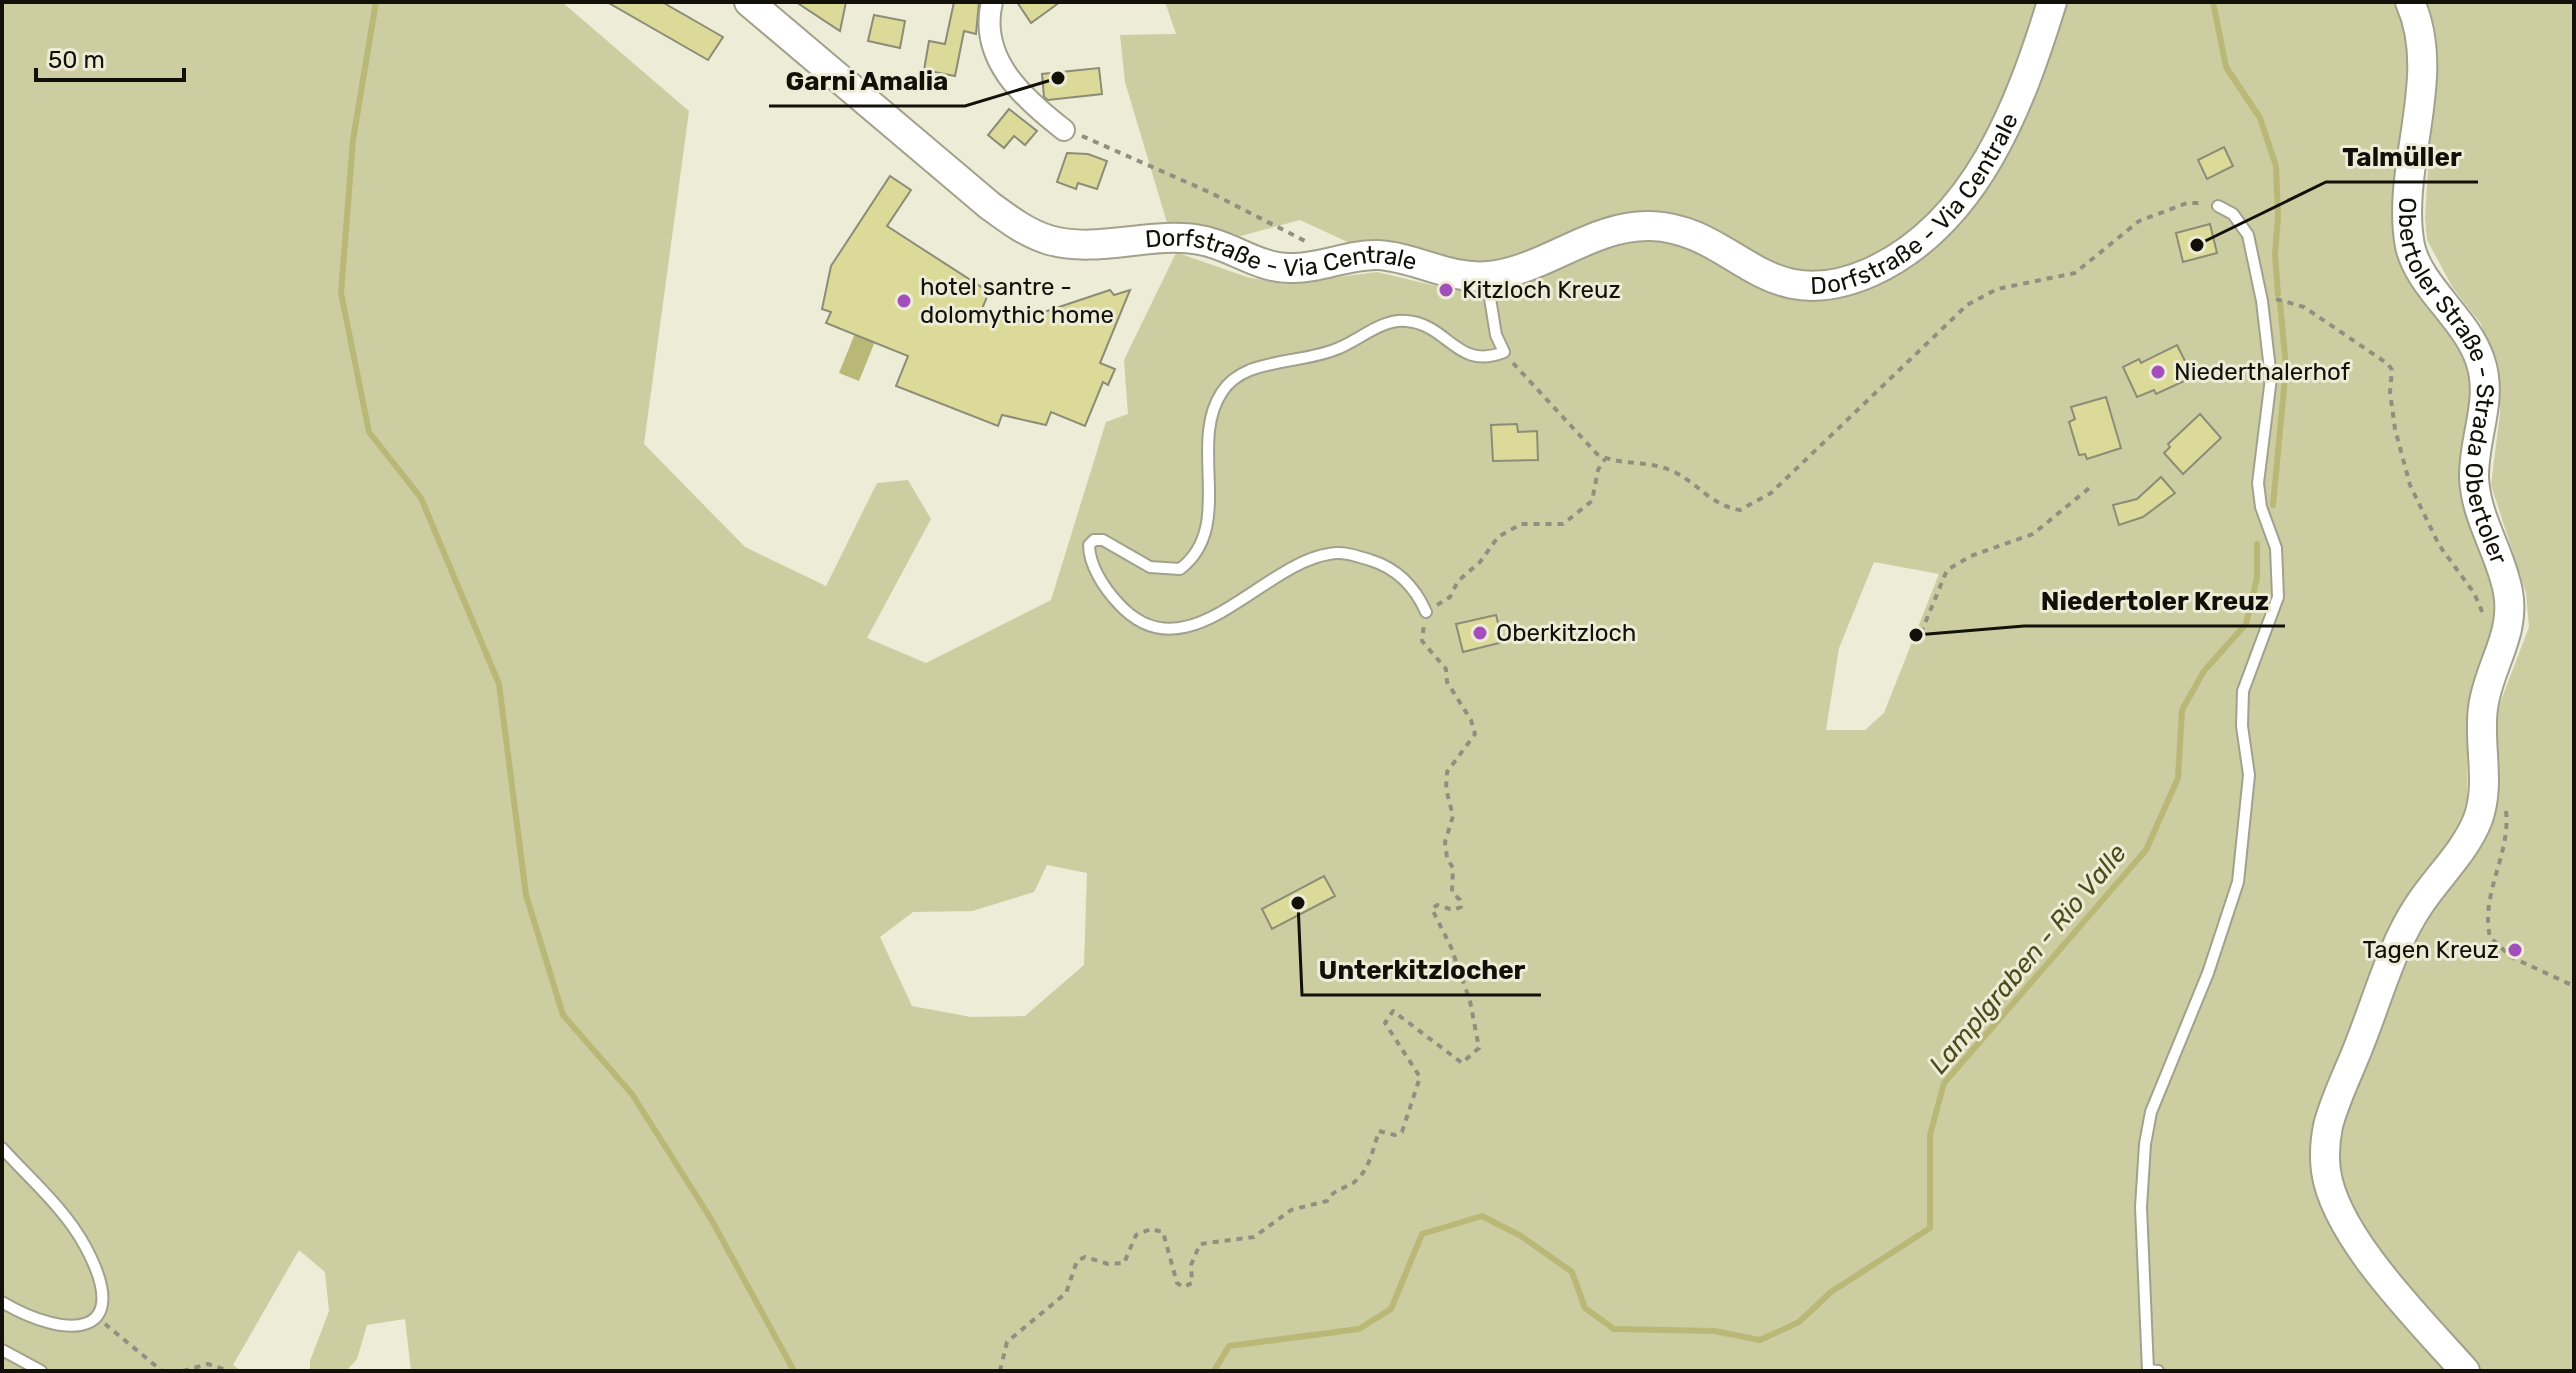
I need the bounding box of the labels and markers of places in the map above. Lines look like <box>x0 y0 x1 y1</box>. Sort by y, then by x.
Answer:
callout: Garni Amalia <box>769 56 965 106</box>
callout: Talmüller <box>2326 132 2478 182</box>
place label: hotel santre - dolomythic home <box>920 273 1114 329</box>
place label: Kitzloch Kreuz <box>1462 276 1621 304</box>
marker: Kitzloch Kreuz <box>1437 281 1455 299</box>
marker: hotel santre - dolomythic home <box>895 292 913 310</box>
place label: Niederthalerhof <box>2174 358 2351 386</box>
marker: Niederthalerhof <box>2149 363 2167 381</box>
callout: Niedertoler Kreuz <box>2024 576 2285 626</box>
place label: Oberkitzloch <box>1496 619 1636 647</box>
marker: Oberkitzloch <box>1471 624 1489 642</box>
place label: Tagen Kreuz <box>2362 936 2499 964</box>
marker: Tagen Kreuz <box>2506 941 2524 959</box>
callout: Unterkitzlocher <box>1302 945 1541 995</box>

